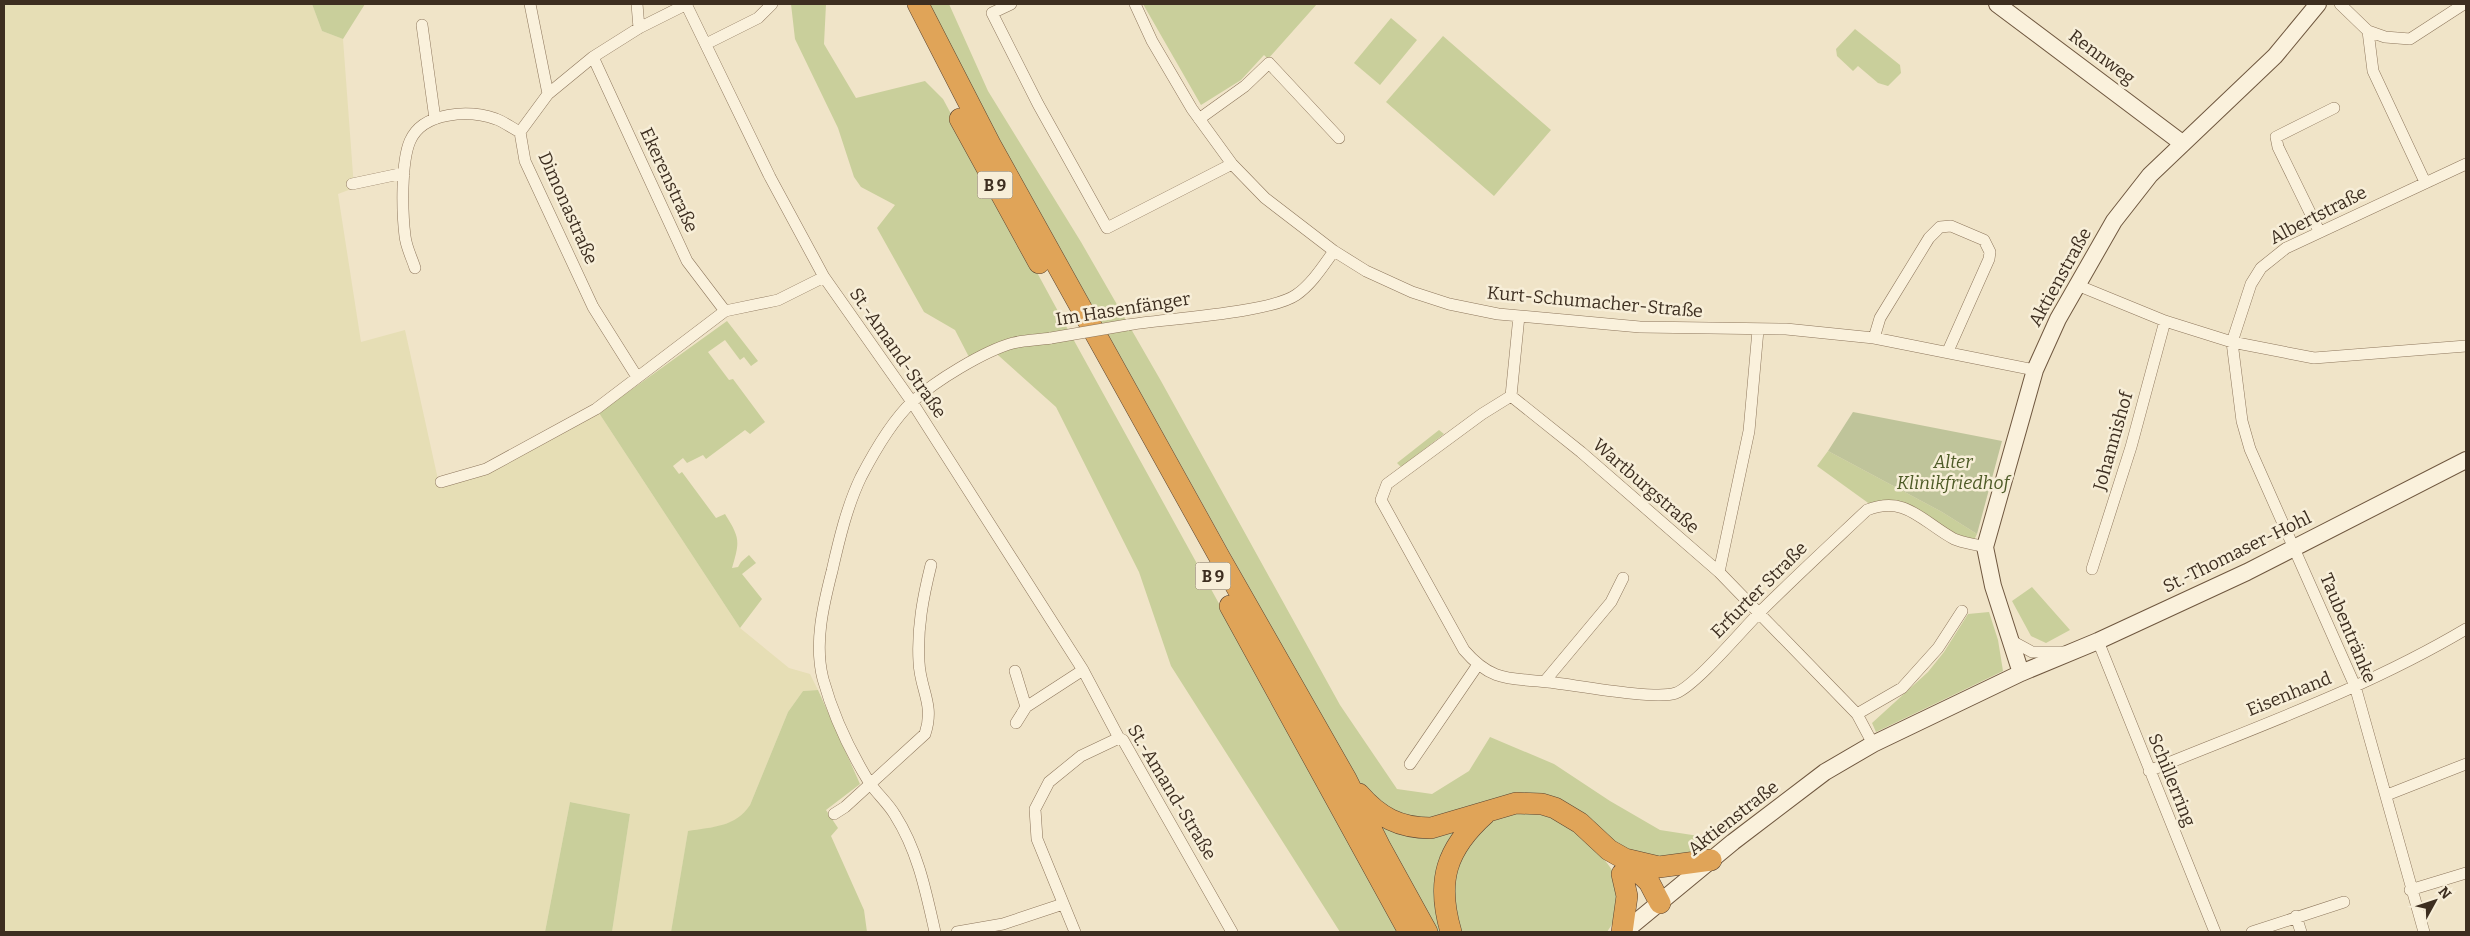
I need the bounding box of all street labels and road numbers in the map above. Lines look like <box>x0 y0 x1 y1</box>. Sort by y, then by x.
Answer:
street label: Rennweg <box>2064 25 2140 89</box>
street label: Ekerenstraße <box>635 124 703 236</box>
street label: Dimonastraße <box>533 148 603 268</box>
road number: B 9 <box>978 172 1012 198</box>
street label: Albertstraße <box>2266 181 2370 249</box>
street label: Aktienstraße <box>2024 224 2096 330</box>
street label: Kurt-Schumacher-Straße <box>1486 282 1704 322</box>
street label: St.-Amand-Straße <box>845 284 951 422</box>
street label: Im Hasenfänger <box>1054 288 1192 330</box>
street label: Johannishof <box>2088 387 2138 494</box>
street label: Wartburgstraße <box>1588 434 1704 538</box>
street label: St.-Thomaser-Hohl <box>2159 507 2315 597</box>
street label: Erfurter Straße <box>1706 537 1812 643</box>
road number: B 9 <box>1196 562 1230 590</box>
street label: Taubentränke <box>2315 570 2381 686</box>
street label: Eisenhand <box>2243 667 2335 721</box>
street label: St.-Amand-Straße <box>1123 720 1221 864</box>
street label: Schillerring <box>2143 730 2201 830</box>
street label: Aktienstraße <box>1683 776 1783 860</box>

